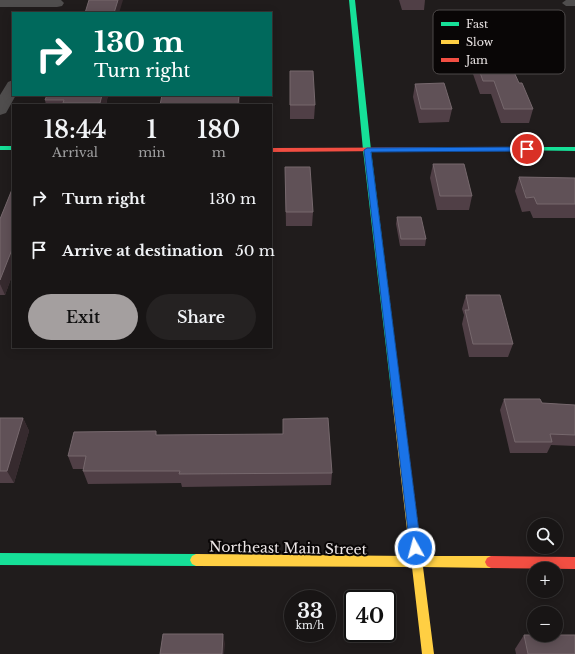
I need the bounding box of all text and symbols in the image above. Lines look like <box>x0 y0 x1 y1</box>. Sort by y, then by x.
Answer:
legend <box>433 10 565 74</box>
text: Fast <box>466 17 489 31</box>
text: 130 m <box>94 25 184 60</box>
icon: right <box>28 28 80 80</box>
text: Slow <box>466 35 494 49</box>
text: Jam <box>464 53 488 67</box>
text: Turn right <box>94 60 190 82</box>
text: 18:44 <box>44 115 107 144</box>
text: 1 <box>147 115 157 144</box>
text: 180 <box>197 115 240 144</box>
pin <box>510 132 544 166</box>
icon: arrive <box>516 138 538 160</box>
text: Arrival <box>52 144 98 161</box>
text: min <box>138 144 166 161</box>
text: m <box>212 144 226 161</box>
icon: right <box>28 187 50 209</box>
text: Turn right <box>62 189 145 208</box>
text: 130 m <box>209 189 256 208</box>
icon: arrive <box>28 239 50 261</box>
text: Arrive at destination <box>62 241 223 260</box>
text: 50 m <box>235 241 275 260</box>
button: Exit <box>28 294 138 340</box>
button: Share <box>146 294 256 340</box>
map controls <box>527 518 563 642</box>
button: search <box>527 518 563 554</box>
position arrow <box>394 527 436 569</box>
street label: Northeast Main Street <box>209 538 368 558</box>
button: + <box>527 562 563 598</box>
speed limit sign: 40 <box>344 590 396 642</box>
text: 33 <box>297 599 323 623</box>
button: − <box>527 606 563 642</box>
text: km/h <box>296 619 324 632</box>

